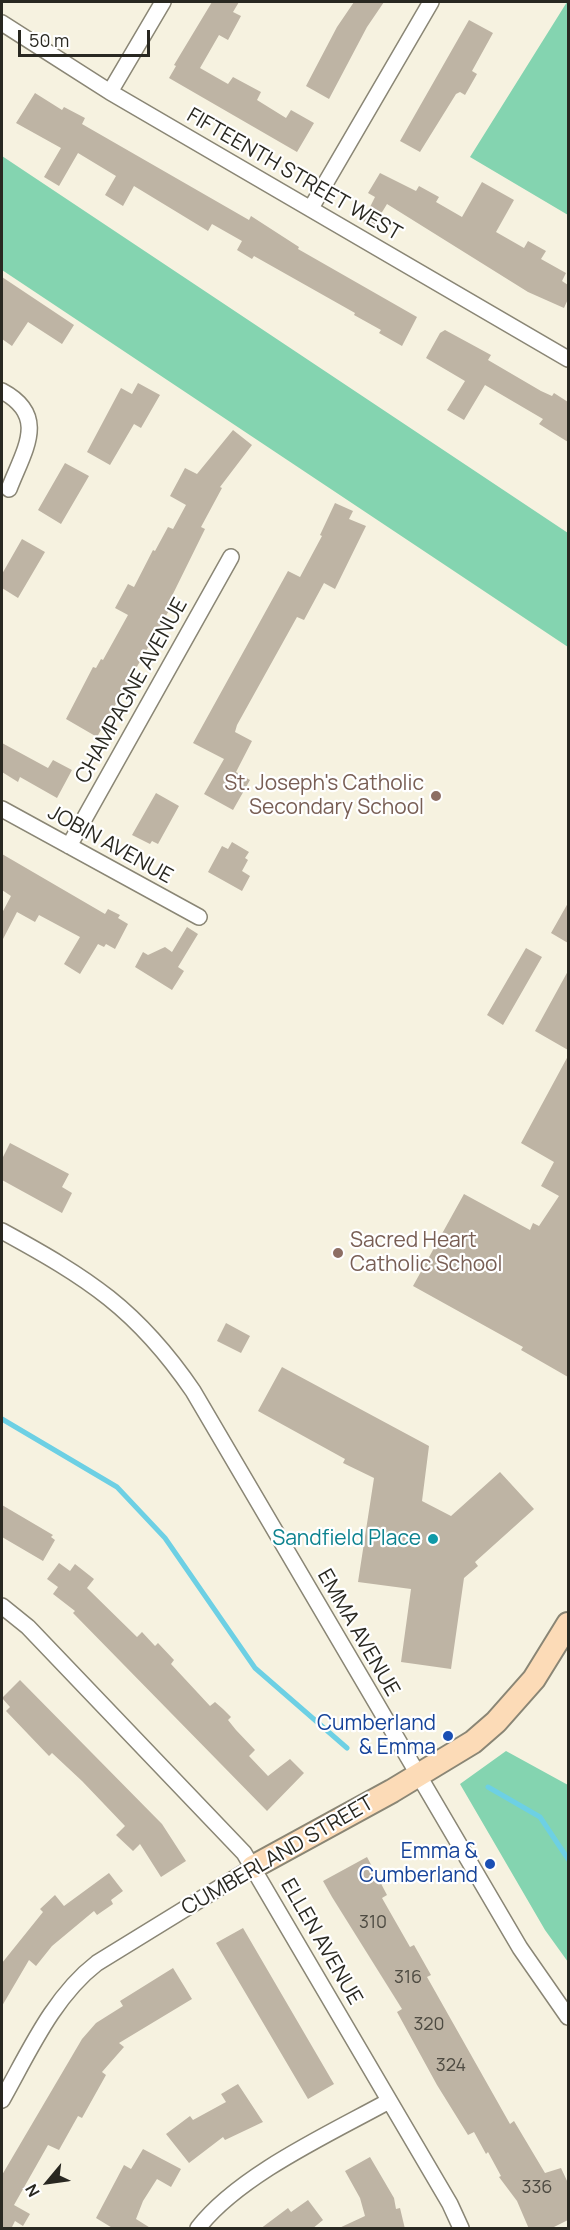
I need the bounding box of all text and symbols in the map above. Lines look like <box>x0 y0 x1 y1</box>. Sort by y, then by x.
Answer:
scale bar <box>21 18 153 56</box>
text: 50 m <box>29 28 69 52</box>
street label: FIFTEENTH STREET WEST <box>182 103 406 247</box>
street label: CHAMPAGNE AVENUE <box>71 594 193 788</box>
place label: St. Joseph's Catholic Secondary School <box>224 771 424 821</box>
marker: St. Joseph's Catholic Secondary School <box>429 789 443 803</box>
street label: JOBIN AVENUE <box>43 800 177 890</box>
place label: Sacred Heart Catholic School <box>350 1228 502 1278</box>
marker: Sacred Heart Catholic School <box>331 1246 345 1260</box>
place label: Sandfield Place <box>272 1526 421 1552</box>
marker: Sandfield Place <box>426 1532 440 1546</box>
street label: EMMA AVENUE <box>312 1565 404 1701</box>
place label: Cumberland & Emma <box>317 1711 436 1761</box>
marker: Cumberland & Emma <box>441 1729 455 1743</box>
street label: CUMBERLAND STREET <box>178 1791 378 1921</box>
place label: Emma & Cumberland <box>359 1839 478 1889</box>
marker: Emma & Cumberland <box>483 1857 497 1871</box>
street label: ELLEN AVENUE <box>275 1874 367 2010</box>
house number: 310 <box>359 1912 387 1934</box>
house number: 316 <box>394 1967 422 1989</box>
house number: 320 <box>413 2014 445 2036</box>
house number: 324 <box>436 2055 466 2077</box>
north arrow <box>18 2152 78 2212</box>
house number: 336 <box>521 2177 553 2199</box>
text: N <box>20 2180 45 2201</box>

